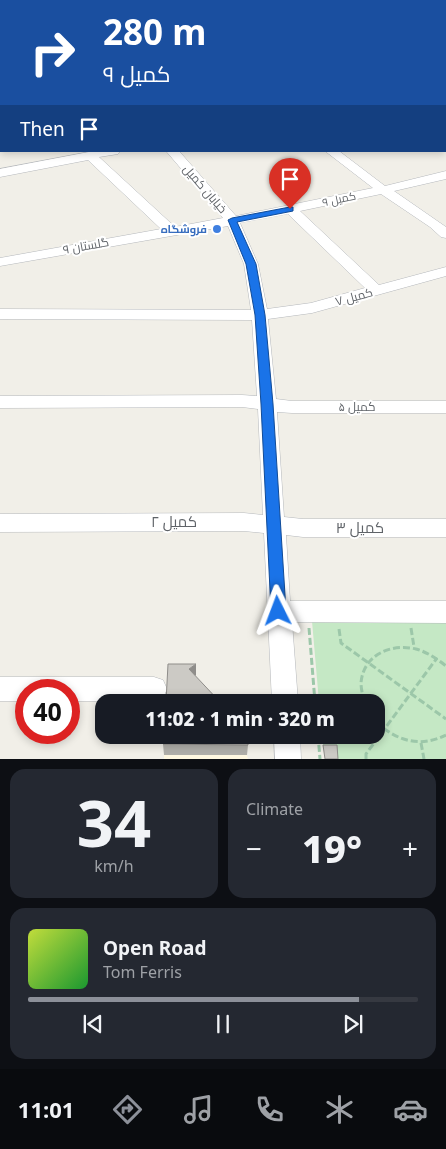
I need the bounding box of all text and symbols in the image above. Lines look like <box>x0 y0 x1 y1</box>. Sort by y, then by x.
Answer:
text: 280 m <box>103 8 206 55</box>
icon: right <box>20 20 85 85</box>
text: کمیل ۹ <box>103 58 171 88</box>
icon: arrive <box>75 115 103 143</box>
text: Then <box>20 116 65 142</box>
pin <box>269 158 311 209</box>
street label: خیابان کمیل <box>180 161 231 217</box>
icon: arrive <box>276 165 304 193</box>
street label: کمیل ۹ <box>321 188 357 209</box>
place label: فروشگاه <box>161 221 207 237</box>
marker: فروشگاه <box>211 223 223 235</box>
street label: گلستان ۹ <box>62 233 110 258</box>
street label: کمیل ۷ <box>333 283 374 310</box>
street label: کمیل ۵ <box>338 398 376 415</box>
street label: کمیل ۲ <box>151 511 197 532</box>
street label: کمیل ۳ <box>336 517 384 538</box>
position arrow <box>251 584 303 636</box>
speed limit sign: 40 <box>15 679 80 744</box>
text: 11:02 · 1 min · 320 m <box>145 706 335 732</box>
text: 34 <box>77 778 151 866</box>
text: Climate <box>246 798 303 820</box>
text: 19° <box>302 822 362 874</box>
text: − <box>246 829 262 867</box>
text: + <box>402 829 418 867</box>
text: km/h <box>94 855 134 877</box>
text: Open Road <box>103 935 206 961</box>
text: Tom Ferris <box>103 961 182 983</box>
icon: previous <box>79 1010 107 1038</box>
icon: pause <box>209 1010 237 1038</box>
icon: next <box>339 1010 367 1038</box>
icon: directions <box>110 1092 145 1127</box>
icon: music <box>181 1092 216 1127</box>
icon: phone <box>252 1092 287 1127</box>
icon: climate <box>322 1092 357 1127</box>
icon: car <box>393 1092 428 1127</box>
text: 11:01 <box>18 1094 74 1124</box>

